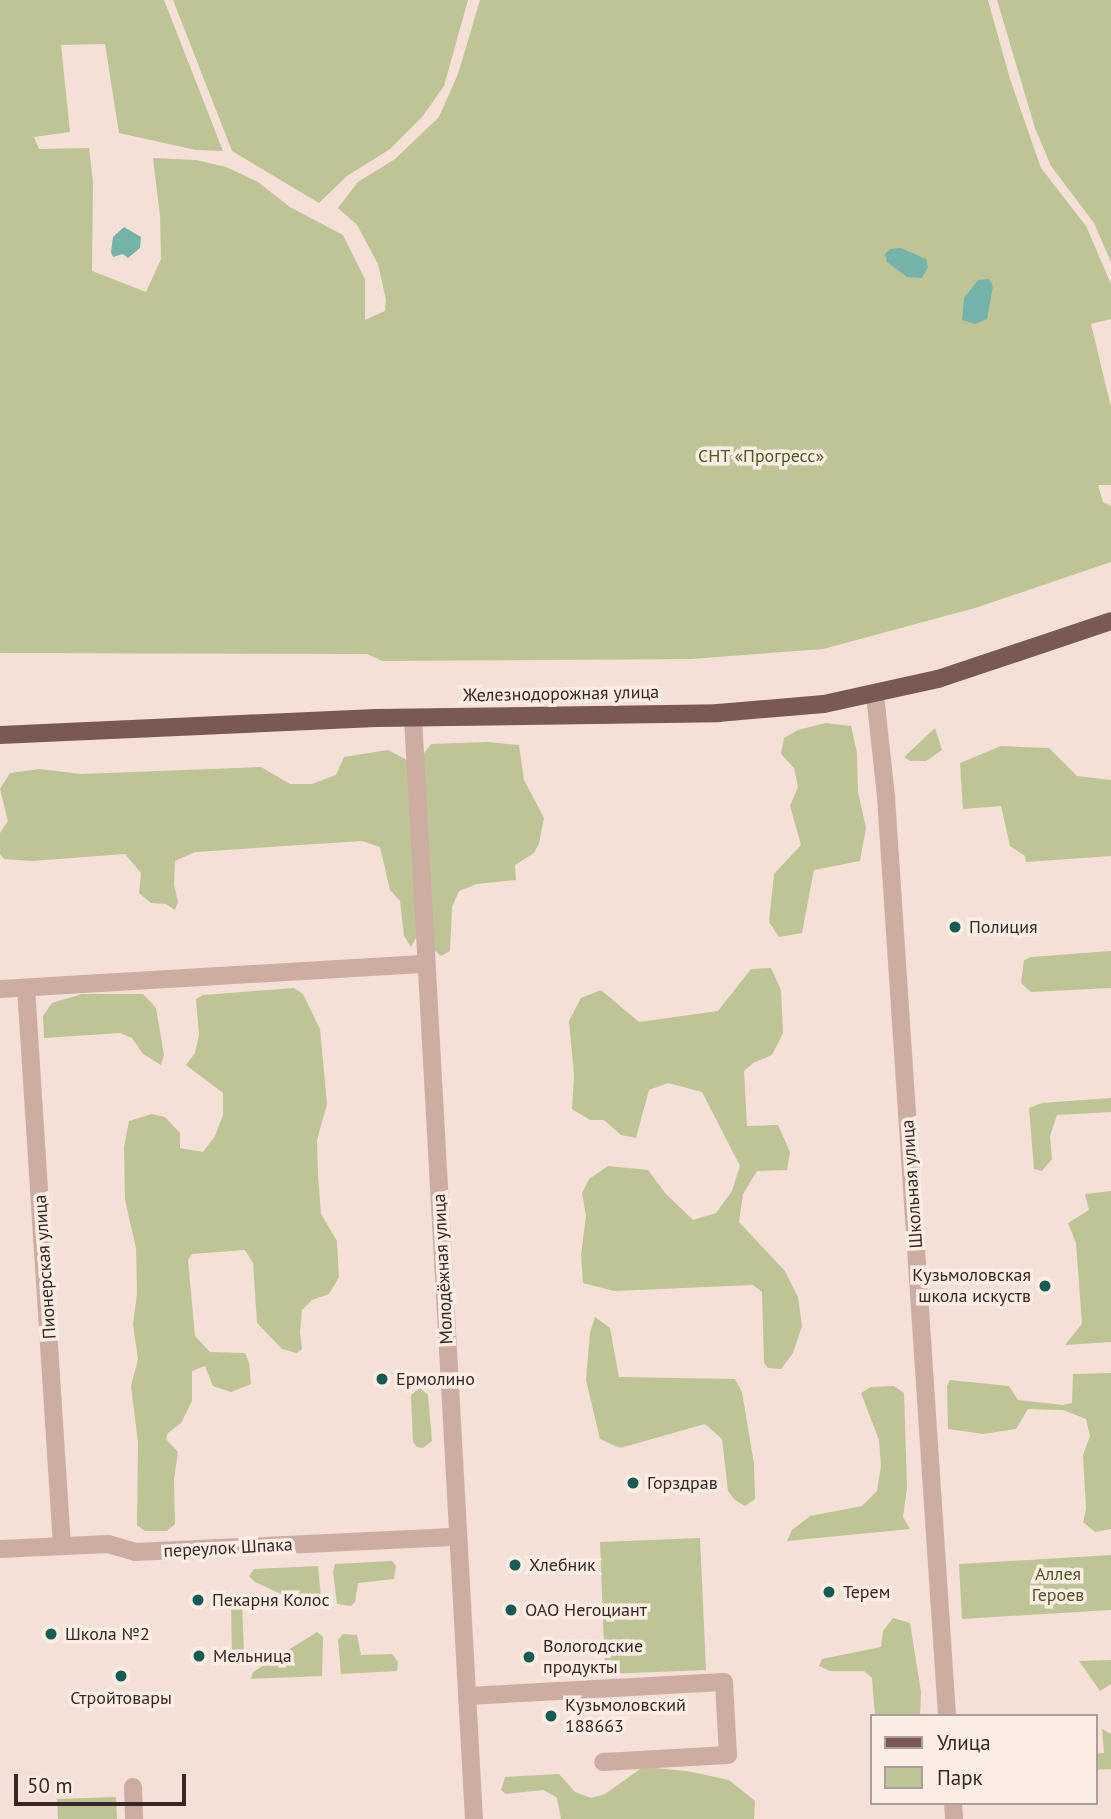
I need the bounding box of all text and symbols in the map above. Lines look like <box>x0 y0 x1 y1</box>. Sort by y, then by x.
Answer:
park label: СНТ «Прогресс» <box>698 445 824 467</box>
street label: Железнодорожная улица <box>463 681 659 707</box>
place label: Полиция <box>969 916 1038 938</box>
marker: Полиция <box>947 919 963 935</box>
street label: Школьная улица <box>897 1119 927 1249</box>
street label: Молодёжная улица <box>428 1193 458 1345</box>
street label: Пионерская улица <box>29 1194 61 1340</box>
place label: Кузьмоловская школа искуств <box>912 1265 1031 1308</box>
marker: Кузьмоловская школа искуств <box>1037 1278 1053 1294</box>
place label: Ермолино <box>396 1368 475 1390</box>
marker: Ермолино <box>374 1371 390 1387</box>
place label: Горздрав <box>647 1472 718 1494</box>
marker: Горздрав <box>625 1475 641 1491</box>
street label: переулок Шпака <box>163 1534 293 1562</box>
place label: Хлебник <box>529 1554 596 1576</box>
marker: Хлебник <box>507 1557 523 1573</box>
park label: Аллея Героев <box>1032 1564 1084 1606</box>
place label: Терем <box>843 1581 890 1603</box>
marker: Терем <box>821 1584 837 1600</box>
place label: Пекарня Колос <box>212 1589 330 1611</box>
marker: Пекарня Колос <box>190 1592 206 1608</box>
place label: ОАО Негоциант <box>525 1599 647 1621</box>
marker: ОАО Негоциант <box>503 1602 519 1618</box>
place label: Школа №2 <box>65 1623 150 1645</box>
marker: Школа №2 <box>43 1626 59 1642</box>
place label: Вологодские продукты <box>543 1636 643 1678</box>
place label: Мельница <box>213 1645 292 1667</box>
marker: Мельница <box>191 1648 207 1664</box>
marker: Вологодские продукты <box>521 1649 537 1665</box>
marker: Стройтовары <box>113 1668 129 1684</box>
place label: Стройтовары <box>70 1687 172 1709</box>
place label: Кузьмоловский 188663 <box>565 1695 686 1738</box>
marker: Кузьмоловский 188663 <box>543 1708 559 1724</box>
legend <box>870 1714 1097 1805</box>
text: Улица <box>937 1729 991 1756</box>
scale bar <box>18 1759 189 1803</box>
text: Парк <box>937 1764 983 1791</box>
text: 50 m <box>27 1772 73 1799</box>

